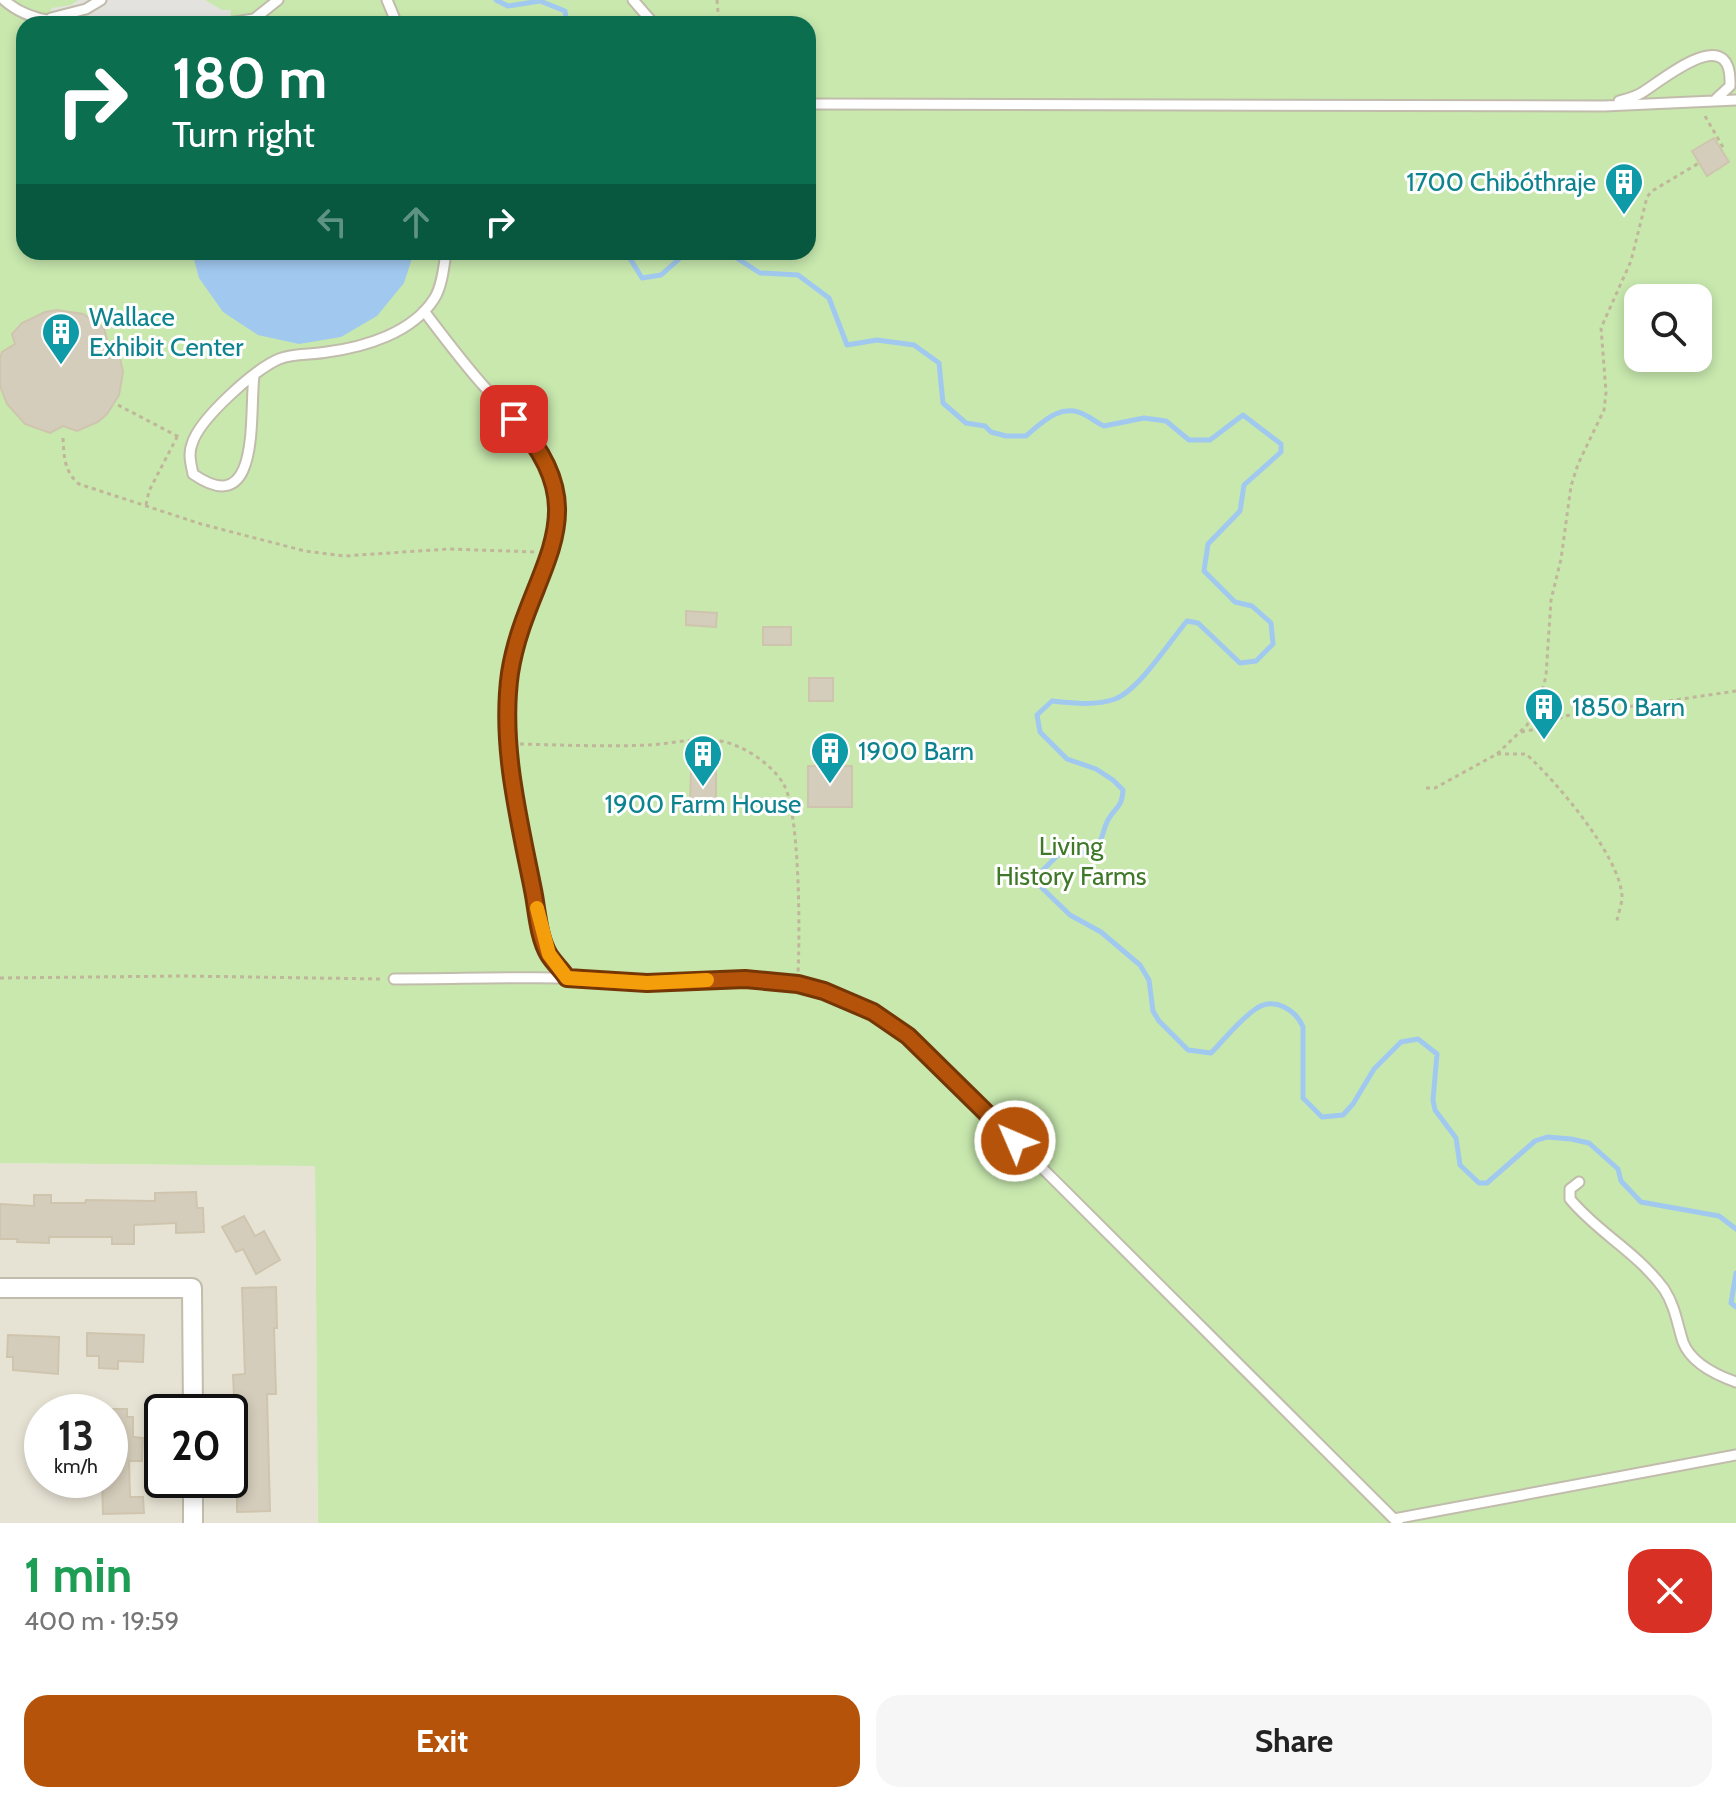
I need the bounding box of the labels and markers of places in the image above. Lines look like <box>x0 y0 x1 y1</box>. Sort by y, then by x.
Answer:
building icon: 1700 Chibóthraje <box>1603 161 1645 216</box>
place label: 1700 Chibóthraje <box>1406 166 1596 198</box>
place label: Wallace Exhibit Center <box>89 301 244 363</box>
building icon: Wallace Exhibit Center <box>40 311 82 366</box>
pin <box>480 385 548 453</box>
building icon: 1850 Barn <box>1523 686 1565 741</box>
place label: 1850 Barn <box>1572 691 1685 723</box>
building icon: 1900 Barn <box>809 730 851 785</box>
building icon: 1900 Farm House <box>682 733 724 788</box>
place label: 1900 Barn <box>858 735 974 767</box>
place label: 1900 Farm House <box>605 788 801 820</box>

